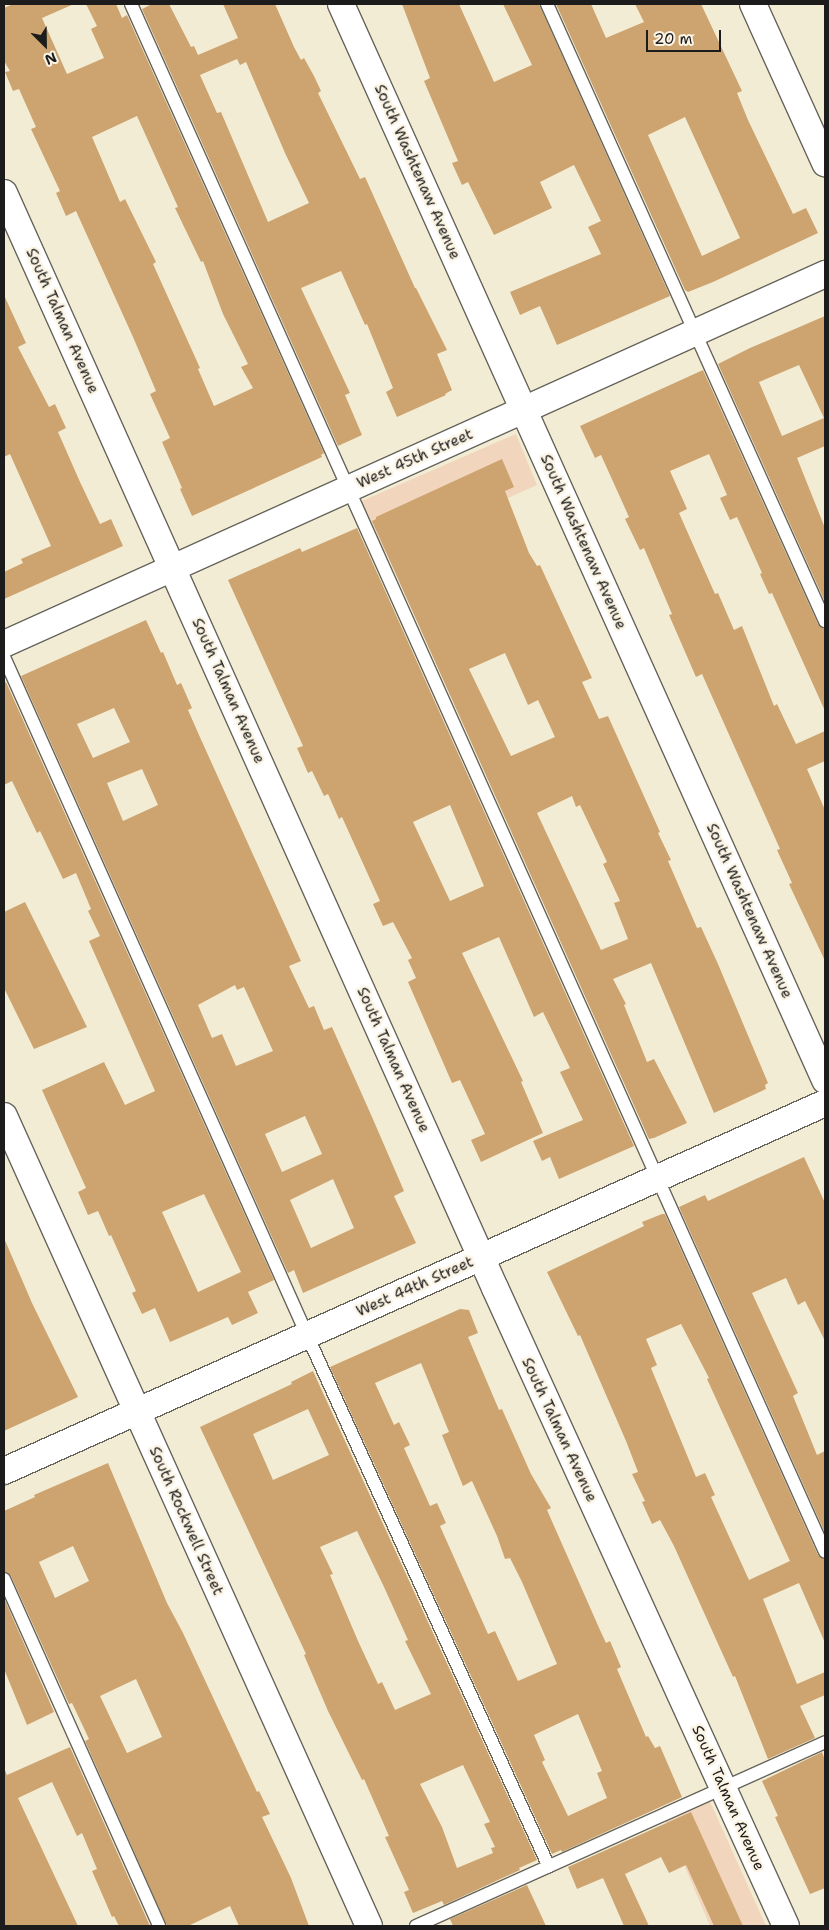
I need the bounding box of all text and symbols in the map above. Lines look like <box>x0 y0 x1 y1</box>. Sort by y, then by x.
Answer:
north arrow <box>20 20 70 70</box>
scale bar <box>649 20 724 52</box>
text: 20 m <box>654 29 693 49</box>
text: N <box>42 48 59 69</box>
street label: South Washtenaw Avenue <box>370 82 464 262</box>
street label: South Talman Avenue <box>22 246 102 396</box>
street label: West 45th Street <box>354 425 476 493</box>
street label: South Washtenaw Avenue <box>536 452 630 632</box>
street label: South Talman Avenue <box>188 616 268 766</box>
street label: South Washtenaw Avenue <box>702 821 796 1001</box>
street label: South Talman Avenue <box>353 985 433 1135</box>
street label: West 44th Street <box>354 1253 476 1321</box>
street label: South Talman Avenue <box>518 1355 600 1505</box>
street label: South Rockwell Street <box>145 1444 227 1598</box>
street label: South Talman Avenue <box>688 1723 768 1873</box>

